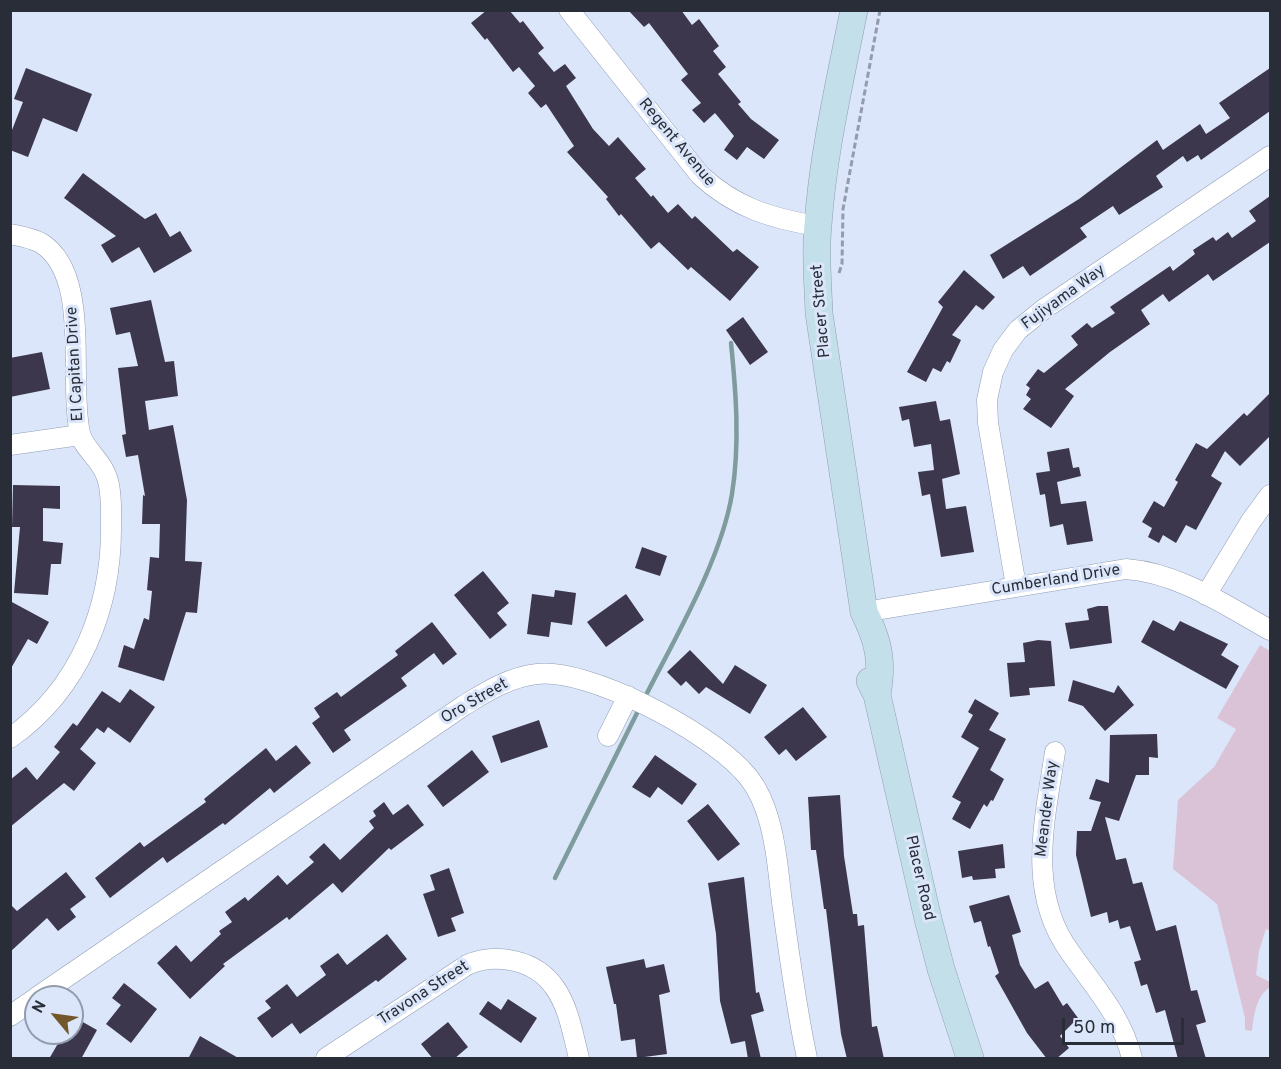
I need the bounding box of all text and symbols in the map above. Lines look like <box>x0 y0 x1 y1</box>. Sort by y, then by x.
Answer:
street label: Regent Avenue <box>634 95 718 191</box>
street label: Fujiyama Way <box>1018 261 1110 335</box>
street label: Placer Street <box>808 263 836 359</box>
street label: El Capitan Drive <box>63 306 89 422</box>
street label: Cumberland Drive <box>990 561 1122 601</box>
street label: Oro Street <box>438 675 512 729</box>
street label: Meander Way <box>1033 760 1063 858</box>
street label: Placer Road <box>900 834 938 922</box>
street label: Travona Street <box>375 957 473 1031</box>
north arrow <box>24 985 84 1045</box>
text: N <box>28 997 52 1017</box>
scale bar <box>1065 1006 1186 1044</box>
text: 50 m <box>1073 1017 1115 1040</box>

